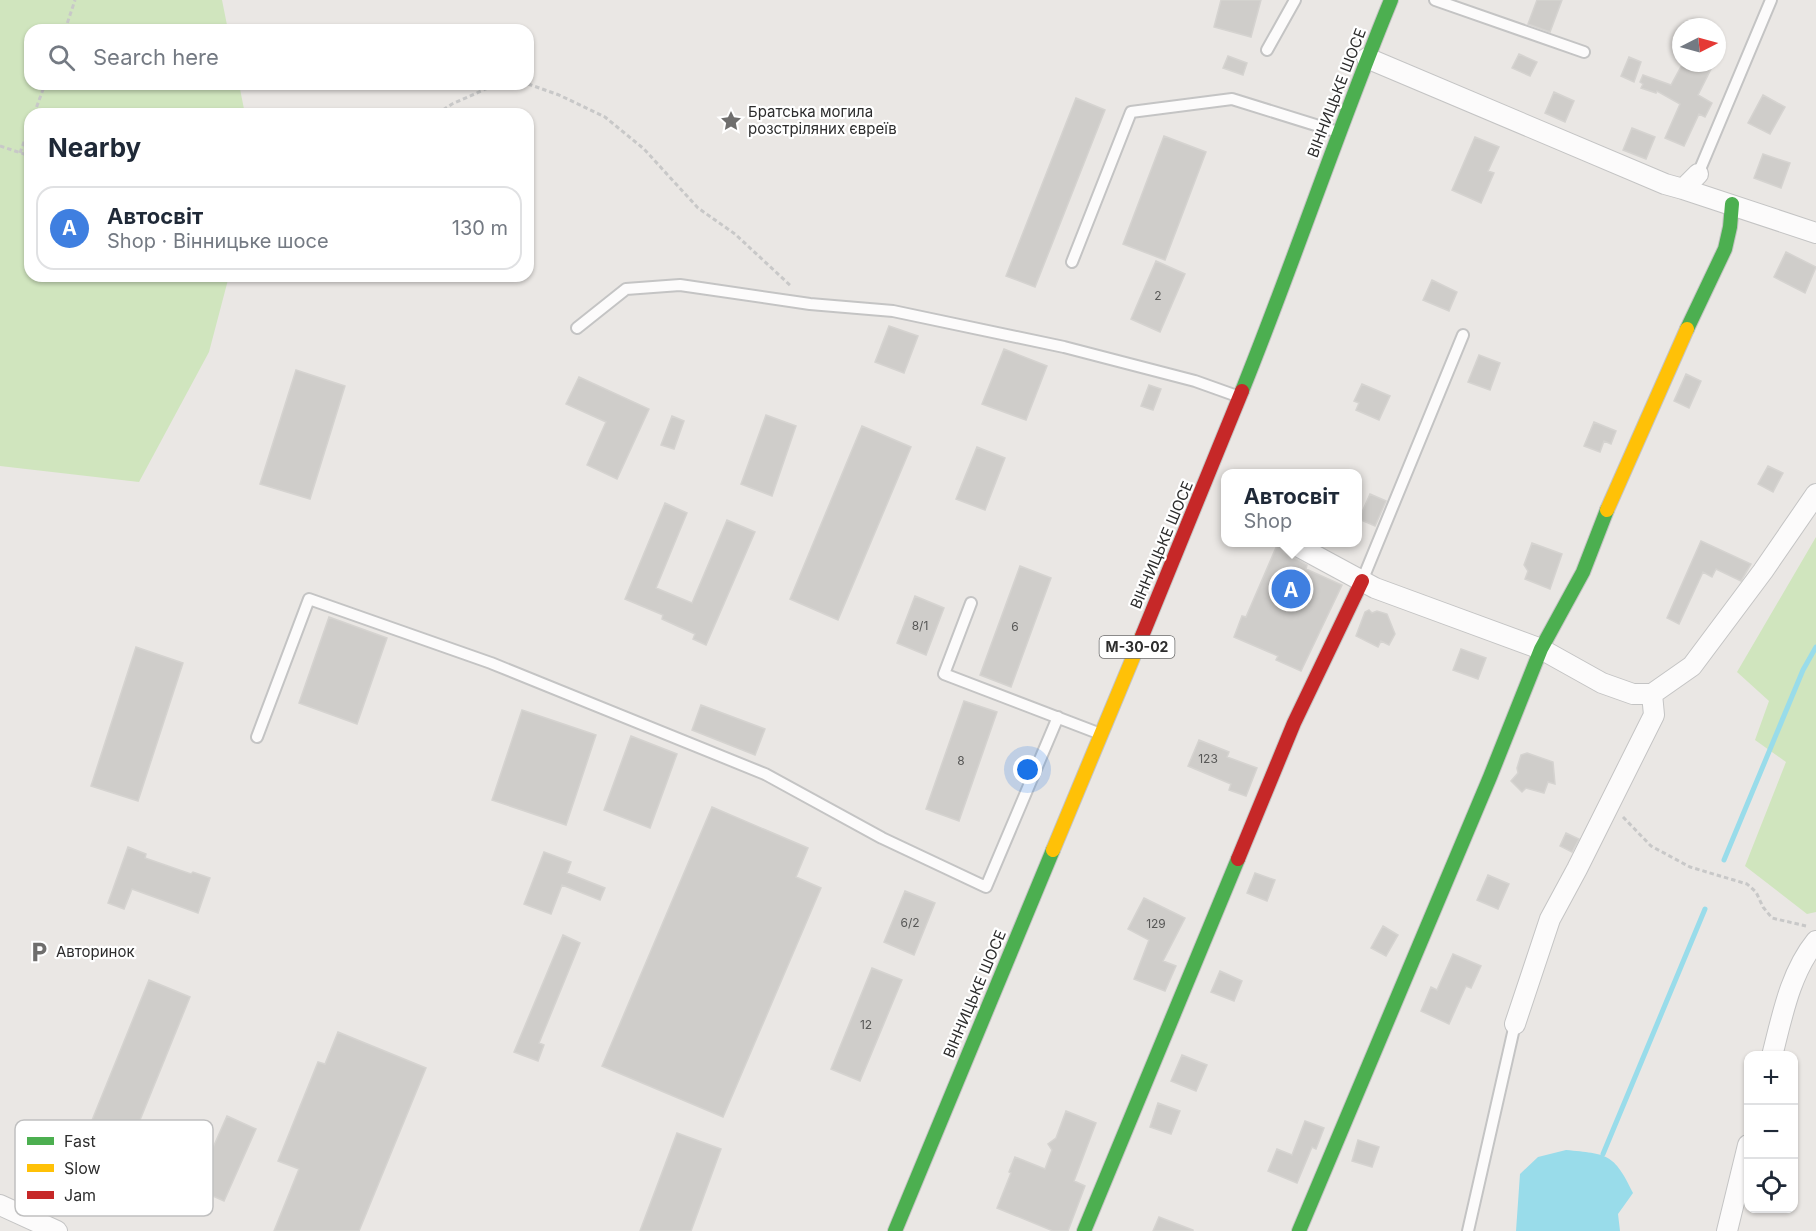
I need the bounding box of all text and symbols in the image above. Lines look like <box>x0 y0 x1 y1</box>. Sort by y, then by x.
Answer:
north arrow <box>1672 18 1726 72</box>
search box <box>24 24 534 90</box>
street label: ВІННИЦЬКЕ ШОСЕ <box>1303 25 1370 160</box>
icon: search <box>45 41 78 74</box>
text: Search here <box>93 44 219 70</box>
place label: Братська могила розстріляних євреїв <box>748 102 897 138</box>
place icon: Братська могила розстріляних євреїв <box>719 109 743 133</box>
text: Nearby <box>48 132 141 163</box>
text: Автосвіт <box>107 203 203 229</box>
text: A <box>62 216 77 240</box>
text: 130 m <box>452 216 508 240</box>
text: Shop · Вінницьке шосе <box>107 229 329 253</box>
house number: 2 <box>1154 288 1162 303</box>
popup <box>1221 469 1362 547</box>
street label: ВІННИЦЬКЕ ШОСЕ <box>1126 478 1197 612</box>
text: Автосвіт <box>1243 483 1340 509</box>
text: Shop <box>1243 509 1292 533</box>
pin: A <box>1272 566 1310 612</box>
house number: 8/1 <box>912 618 928 633</box>
house number: 6 <box>1011 619 1019 634</box>
road number: М-30-02 <box>1100 636 1174 658</box>
house number: 123 <box>1198 751 1218 766</box>
house number: 8 <box>957 753 965 768</box>
your location <box>1013 755 1042 784</box>
house number: 6/2 <box>900 915 920 930</box>
house number: 129 <box>1146 916 1166 931</box>
street label: ВІННИЦЬКЕ ШОСЕ <box>939 927 1010 1061</box>
parking icon: Авторинок <box>27 940 51 964</box>
place label: Авторинок <box>56 942 135 961</box>
house number: 12 <box>860 1017 872 1032</box>
map controls <box>1744 1051 1798 1213</box>
button: + <box>1744 1051 1798 1105</box>
button: − <box>1744 1105 1798 1159</box>
legend <box>15 1120 213 1216</box>
text: Fast <box>64 1131 96 1151</box>
text: Slow <box>64 1158 101 1178</box>
button: locate <box>1744 1159 1798 1213</box>
text: Jam <box>64 1185 96 1205</box>

